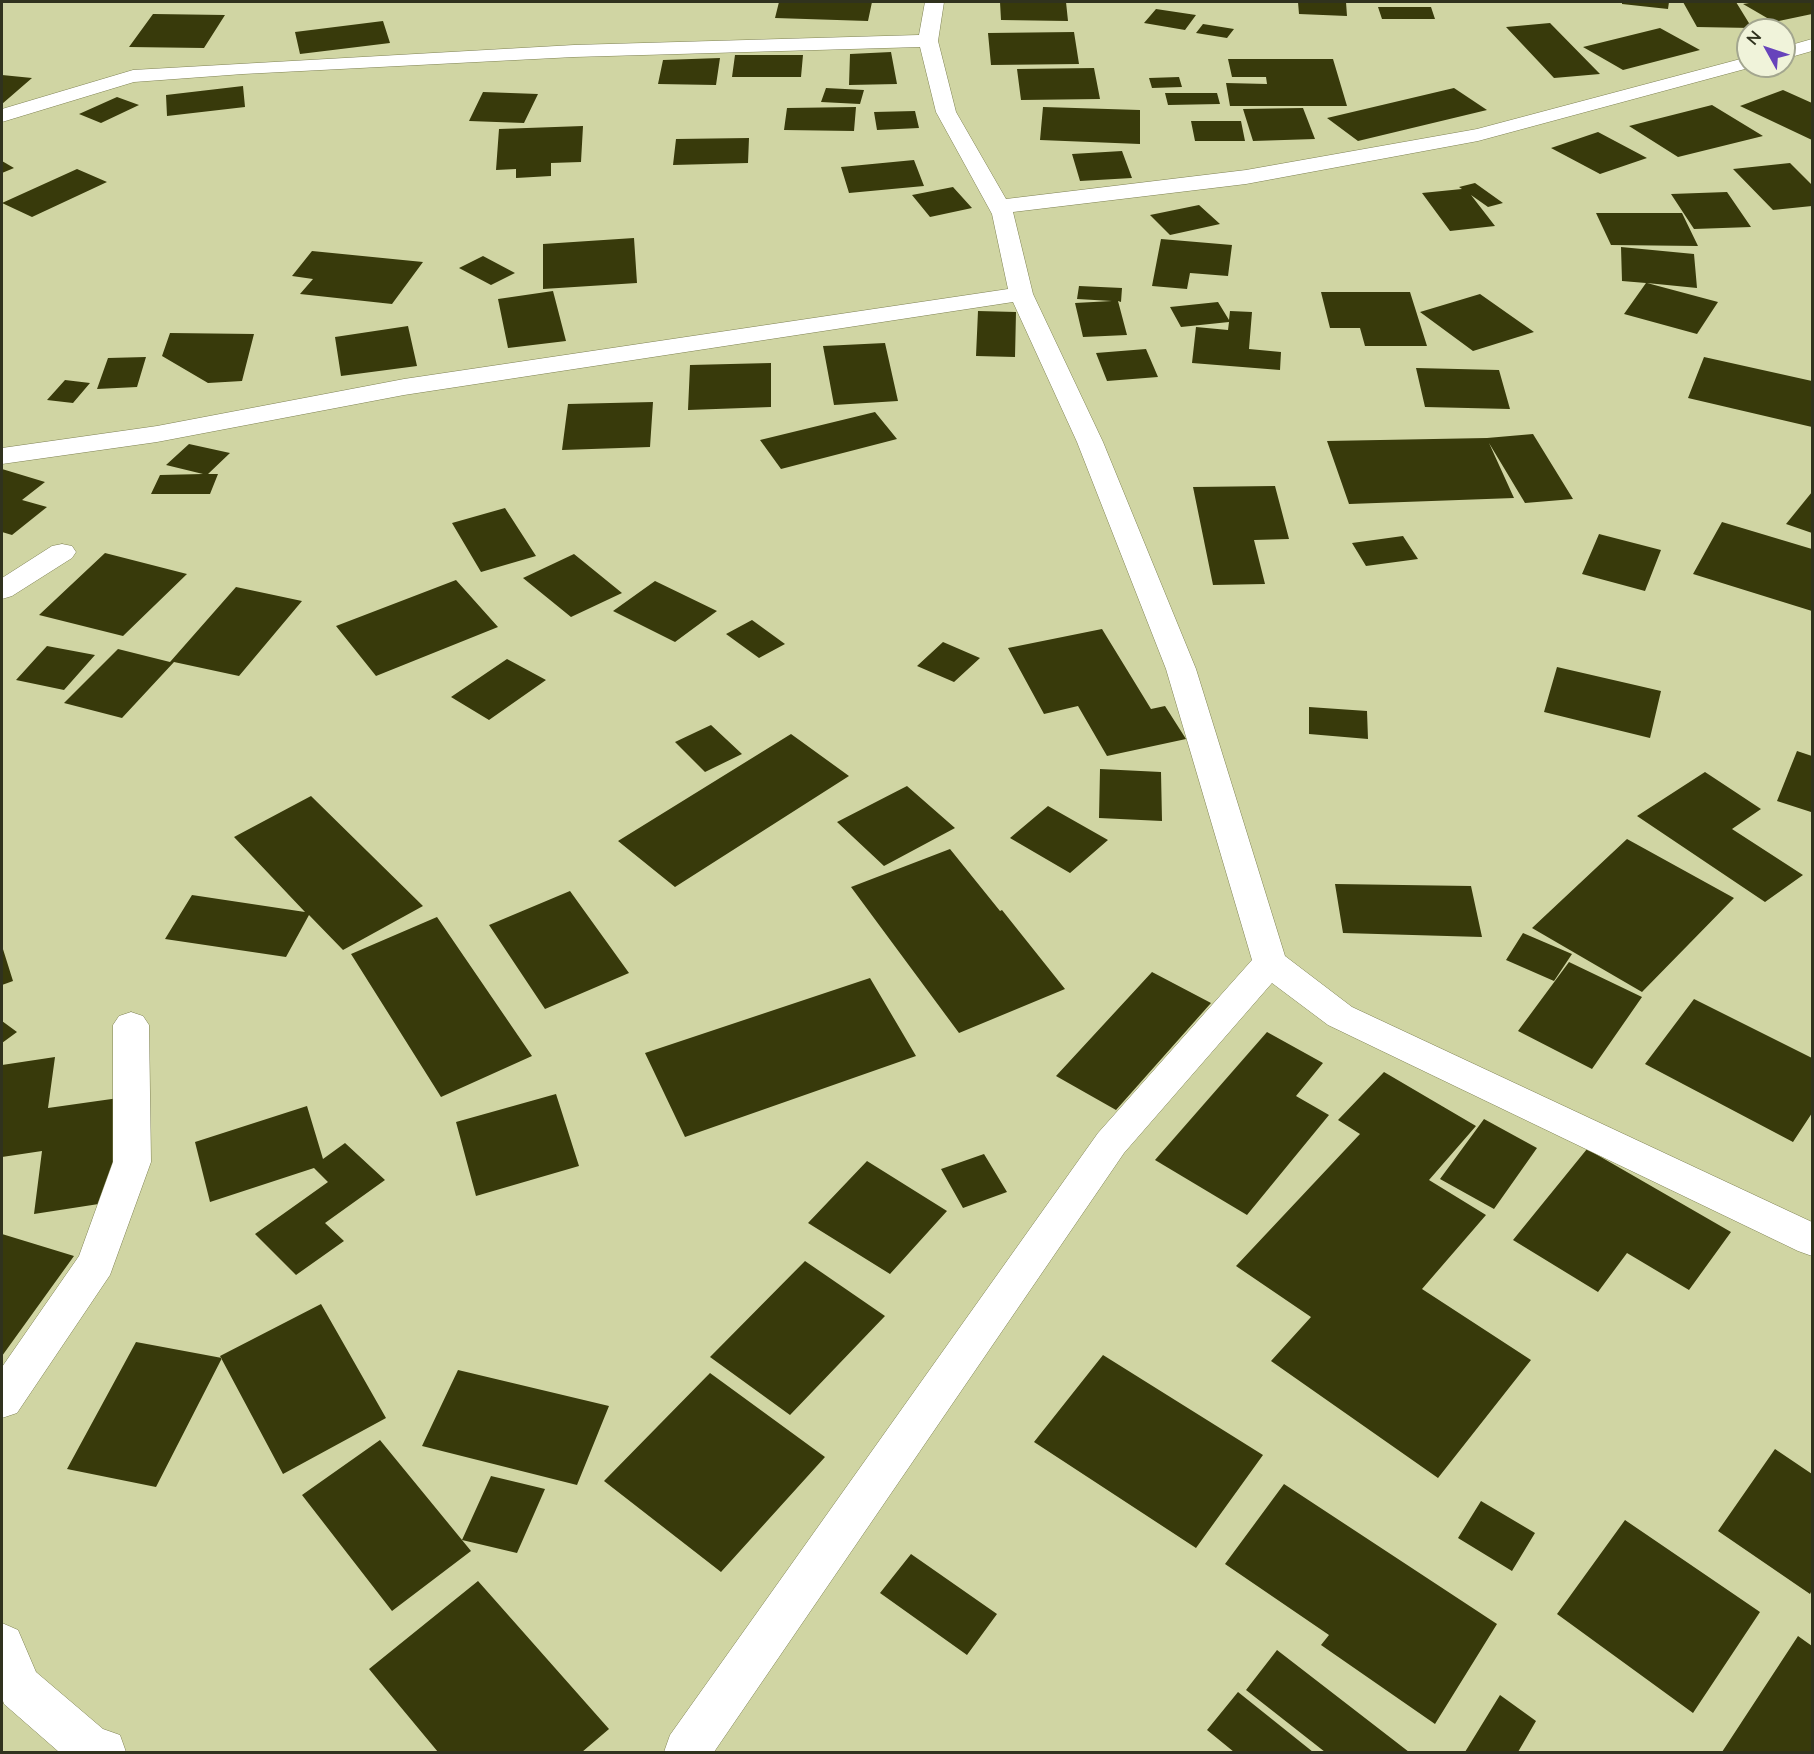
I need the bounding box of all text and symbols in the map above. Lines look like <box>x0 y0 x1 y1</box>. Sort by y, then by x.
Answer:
north arrow <box>1736 18 1796 78</box>
text: N <box>1742 27 1765 48</box>

